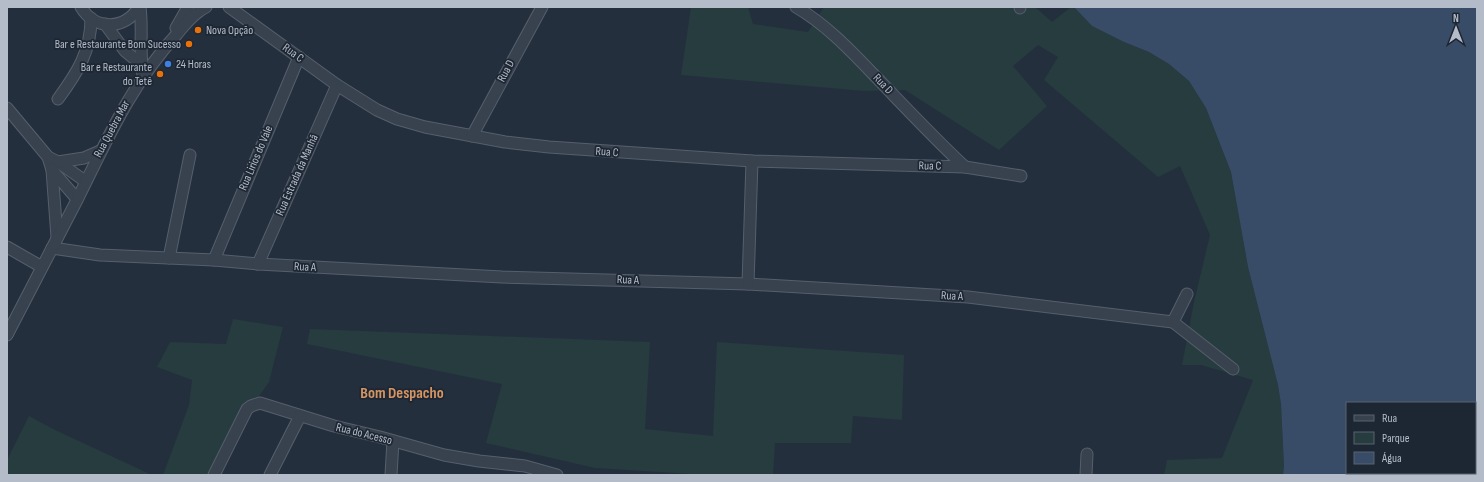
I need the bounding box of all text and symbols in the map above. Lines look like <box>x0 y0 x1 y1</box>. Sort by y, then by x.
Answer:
north arrow <box>1436 8 1476 48</box>
text: N <box>1453 12 1459 25</box>
place label: Nova Opção <box>206 23 253 38</box>
marker: Nova Opção <box>193 25 203 35</box>
place label: Bar e Restaurante Bom Sucesso <box>55 37 181 52</box>
marker: Bar e Restaurante Bom Sucesso <box>184 39 194 49</box>
street label: Rua C <box>279 40 307 66</box>
place label: 24 Horas <box>176 57 211 72</box>
street label: Rua D <box>494 57 518 85</box>
marker: 24 Horas <box>163 59 173 69</box>
place label: Bar e Restaurante do Tetê <box>81 60 152 89</box>
marker: Bar e Restaurante do Tetê <box>155 69 165 79</box>
street label: Rua D <box>870 71 896 98</box>
street label: Rua Quebra Mar <box>91 97 134 160</box>
street label: Rua Lirios do Vale <box>236 123 276 193</box>
street label: Rua Estrada da Manhã <box>272 132 322 218</box>
street label: Rua C <box>595 144 619 160</box>
street label: Rua C <box>918 158 942 174</box>
street label: Rua A <box>294 259 317 275</box>
street label: Rua A <box>617 272 640 288</box>
street label: Rua A <box>941 288 964 304</box>
district label: Bom Despacho <box>360 384 444 403</box>
legend <box>1346 402 1476 474</box>
text: Rua <box>1382 411 1398 426</box>
street label: Rua do Acesso <box>334 420 394 448</box>
text: Parque <box>1382 431 1410 446</box>
text: Água <box>1381 451 1402 466</box>

